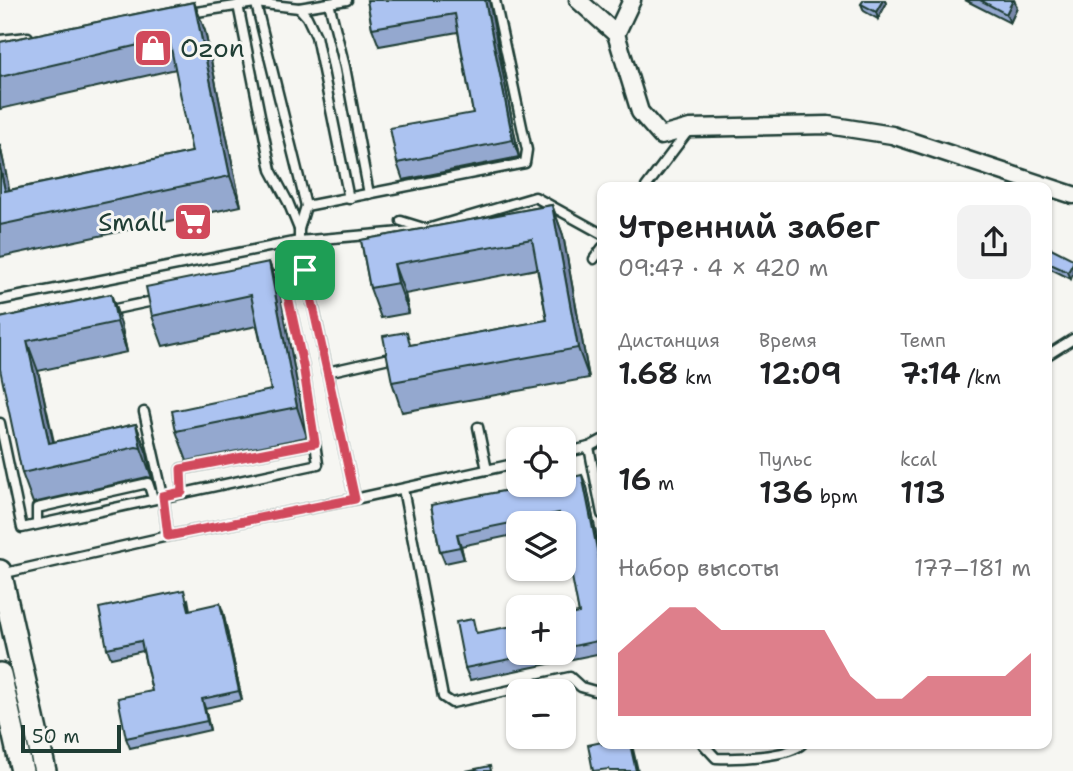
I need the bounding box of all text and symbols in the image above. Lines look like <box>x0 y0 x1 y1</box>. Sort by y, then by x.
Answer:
shop icon: Ozon <box>132 27 174 69</box>
place label: Ozon <box>180 30 245 65</box>
supermarket icon: Small <box>172 201 214 243</box>
place label: Small <box>98 204 166 239</box>
text: Утренний забег <box>618 205 880 248</box>
button: share <box>957 205 1031 279</box>
pin <box>275 240 335 300</box>
icon: arrive <box>286 251 324 289</box>
text: 09:47 · 4 × 420 m <box>618 253 828 283</box>
text: Дистанция <box>618 328 720 353</box>
text: Время <box>759 328 817 353</box>
text: Темп <box>900 328 946 353</box>
text: 1.68 <box>618 353 679 394</box>
text: 12:09 <box>759 353 842 394</box>
text: 7:14 <box>900 353 961 394</box>
text: km <box>679 365 712 390</box>
text: /km <box>961 365 1001 390</box>
map controls <box>506 427 576 749</box>
button: locate <box>506 427 576 497</box>
text: Пульс <box>759 447 812 472</box>
text: kcal <box>900 447 937 472</box>
text: 16 <box>618 459 651 500</box>
text: m <box>651 471 674 496</box>
text: 136 <box>759 472 813 513</box>
text: 113 <box>900 472 946 513</box>
text: bpm <box>813 484 858 509</box>
button: layers <box>506 511 576 581</box>
text: Набор высоты <box>618 553 779 583</box>
text: 177–181 m <box>914 553 1031 583</box>
button: + <box>506 595 576 665</box>
button: − <box>506 679 576 749</box>
scale bar <box>21 722 121 754</box>
text: 50 m <box>32 724 80 749</box>

